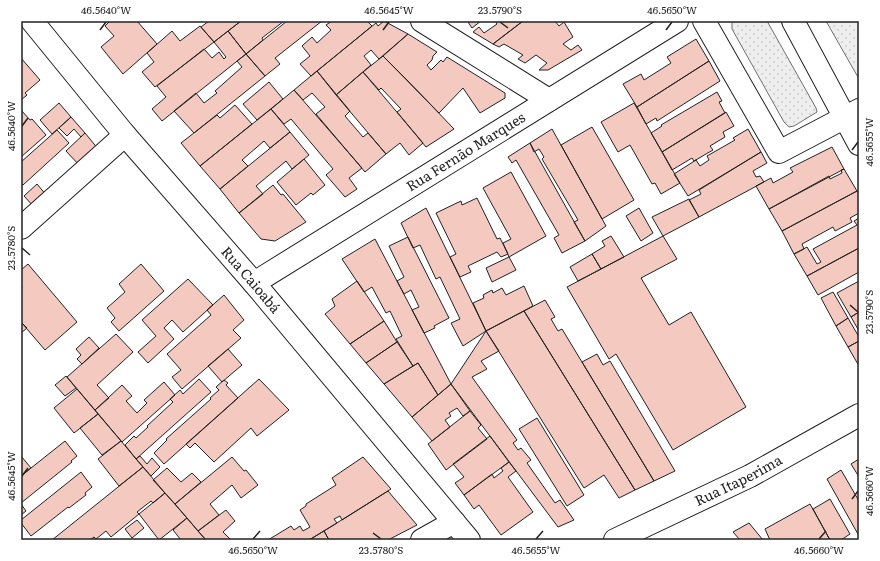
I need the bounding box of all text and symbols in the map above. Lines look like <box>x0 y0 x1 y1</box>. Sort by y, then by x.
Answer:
text: 46.5640°W <box>81 2 131 17</box>
text: 46.5645°W <box>364 2 414 17</box>
text: 23.5790°S <box>478 2 522 17</box>
text: 46.5650°W <box>647 2 697 17</box>
text: 46.5640°W <box>3 101 18 151</box>
street label: Rua Fernão Marques <box>402 107 528 195</box>
text: 46.5655°W <box>861 117 876 167</box>
text: 23.5780°S <box>3 226 18 270</box>
street label: Rua Caioabá <box>217 241 286 317</box>
text: 23.5790°S <box>861 290 876 334</box>
street label: Rua Itaperima <box>691 449 786 510</box>
text: 46.5645°W <box>3 451 18 501</box>
text: 46.5660°W <box>861 466 876 516</box>
text: 46.5650°W <box>228 542 278 557</box>
text: 23.5780°S <box>359 542 403 557</box>
text: 46.5655°W <box>511 542 561 557</box>
text: 46.5660°W <box>794 542 844 557</box>

